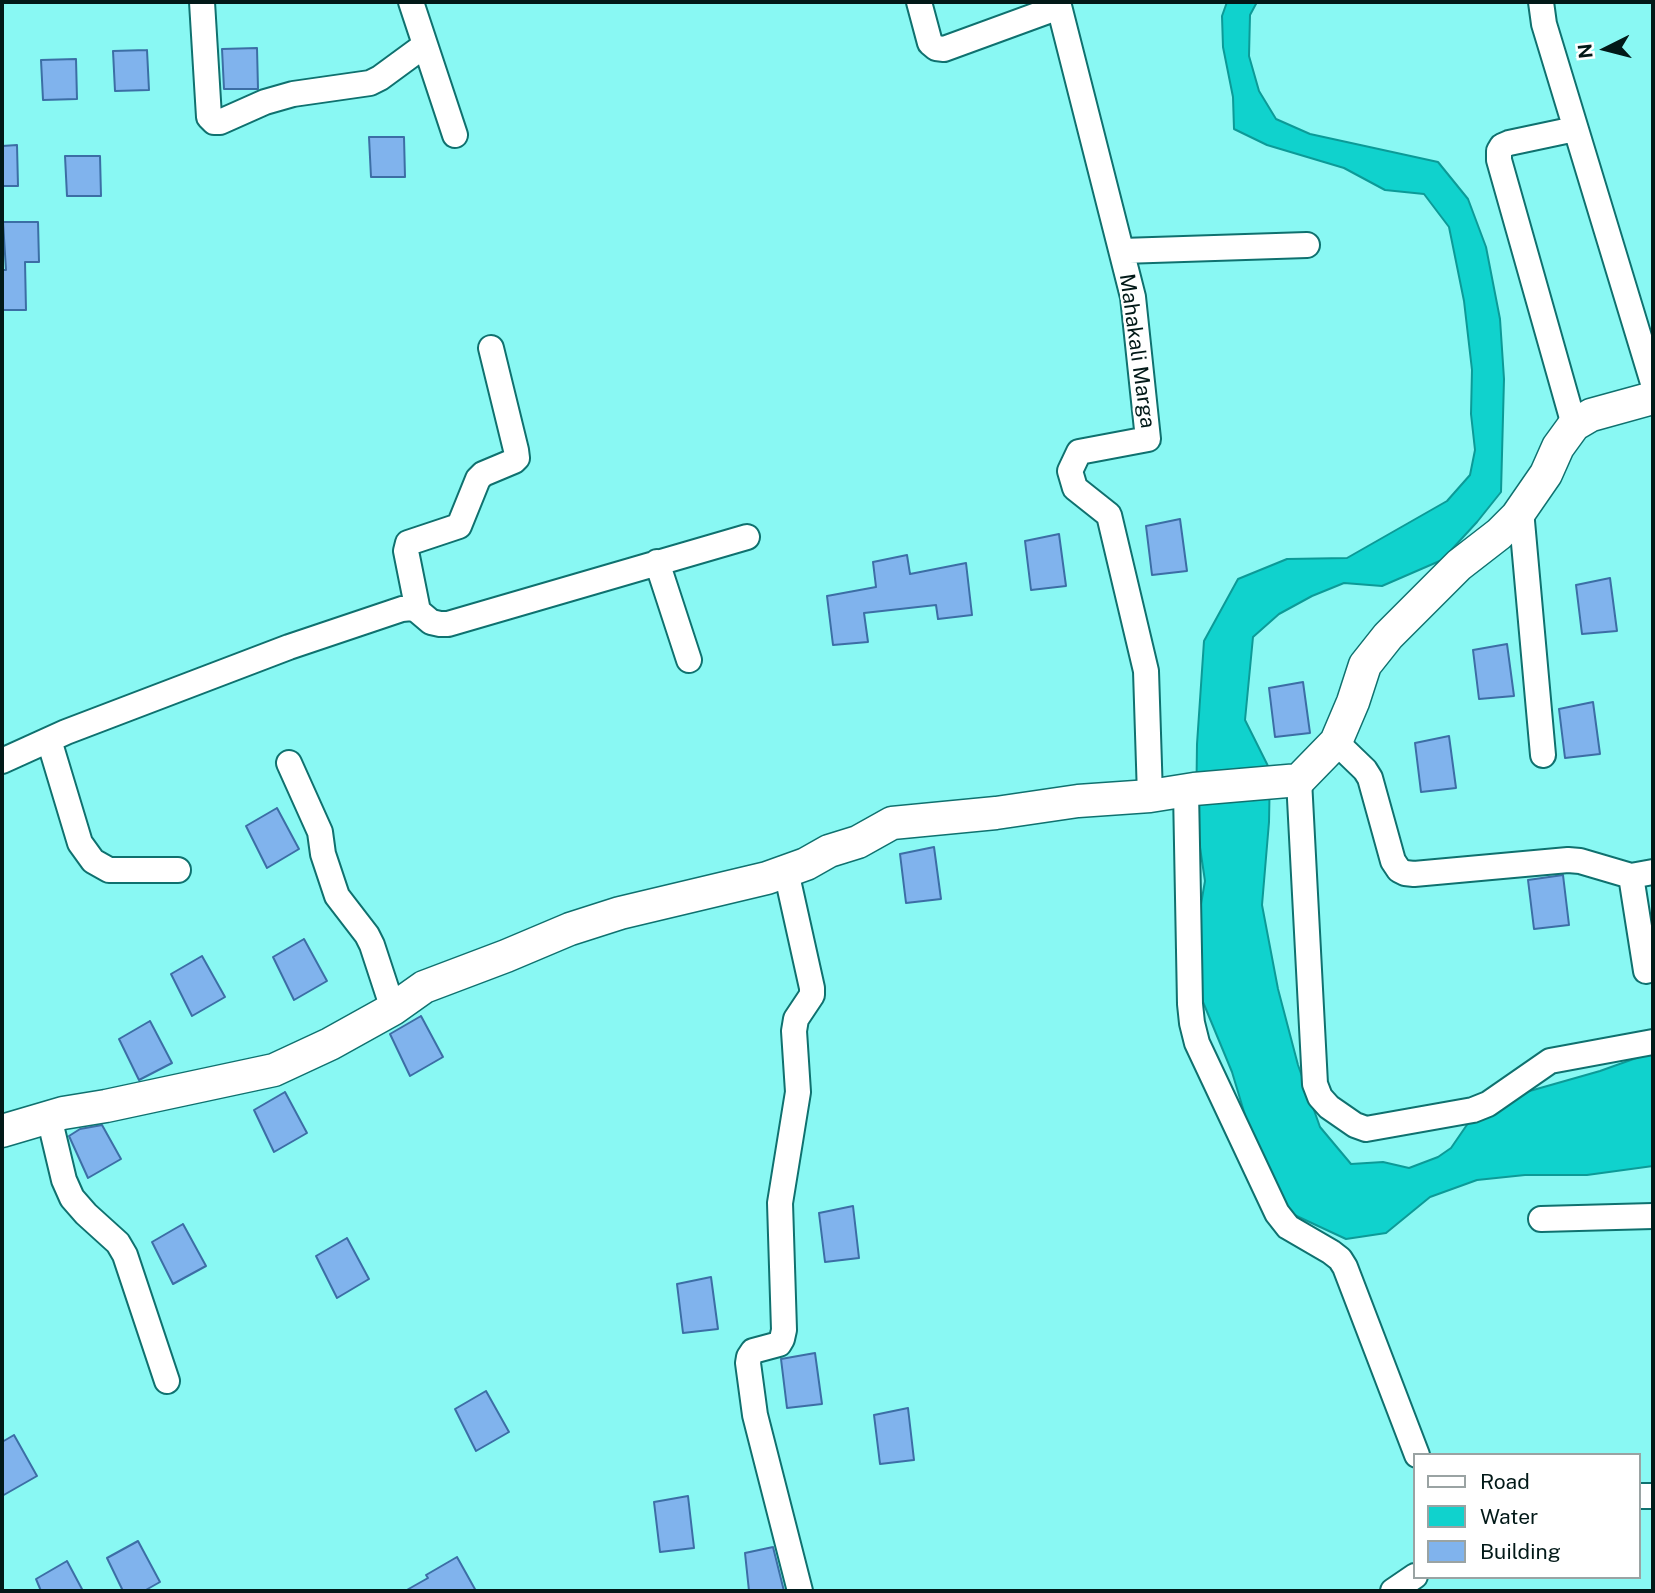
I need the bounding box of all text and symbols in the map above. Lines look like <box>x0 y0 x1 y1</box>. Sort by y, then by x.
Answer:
north arrow <box>1571 14 1641 84</box>
text: N <box>1573 43 1597 60</box>
street label: Mahakali Marga <box>1114 272 1160 430</box>
legend <box>1414 1453 1641 1579</box>
text: Road <box>1480 1469 1530 1494</box>
text: Water <box>1480 1504 1538 1529</box>
text: Building <box>1480 1539 1561 1564</box>

